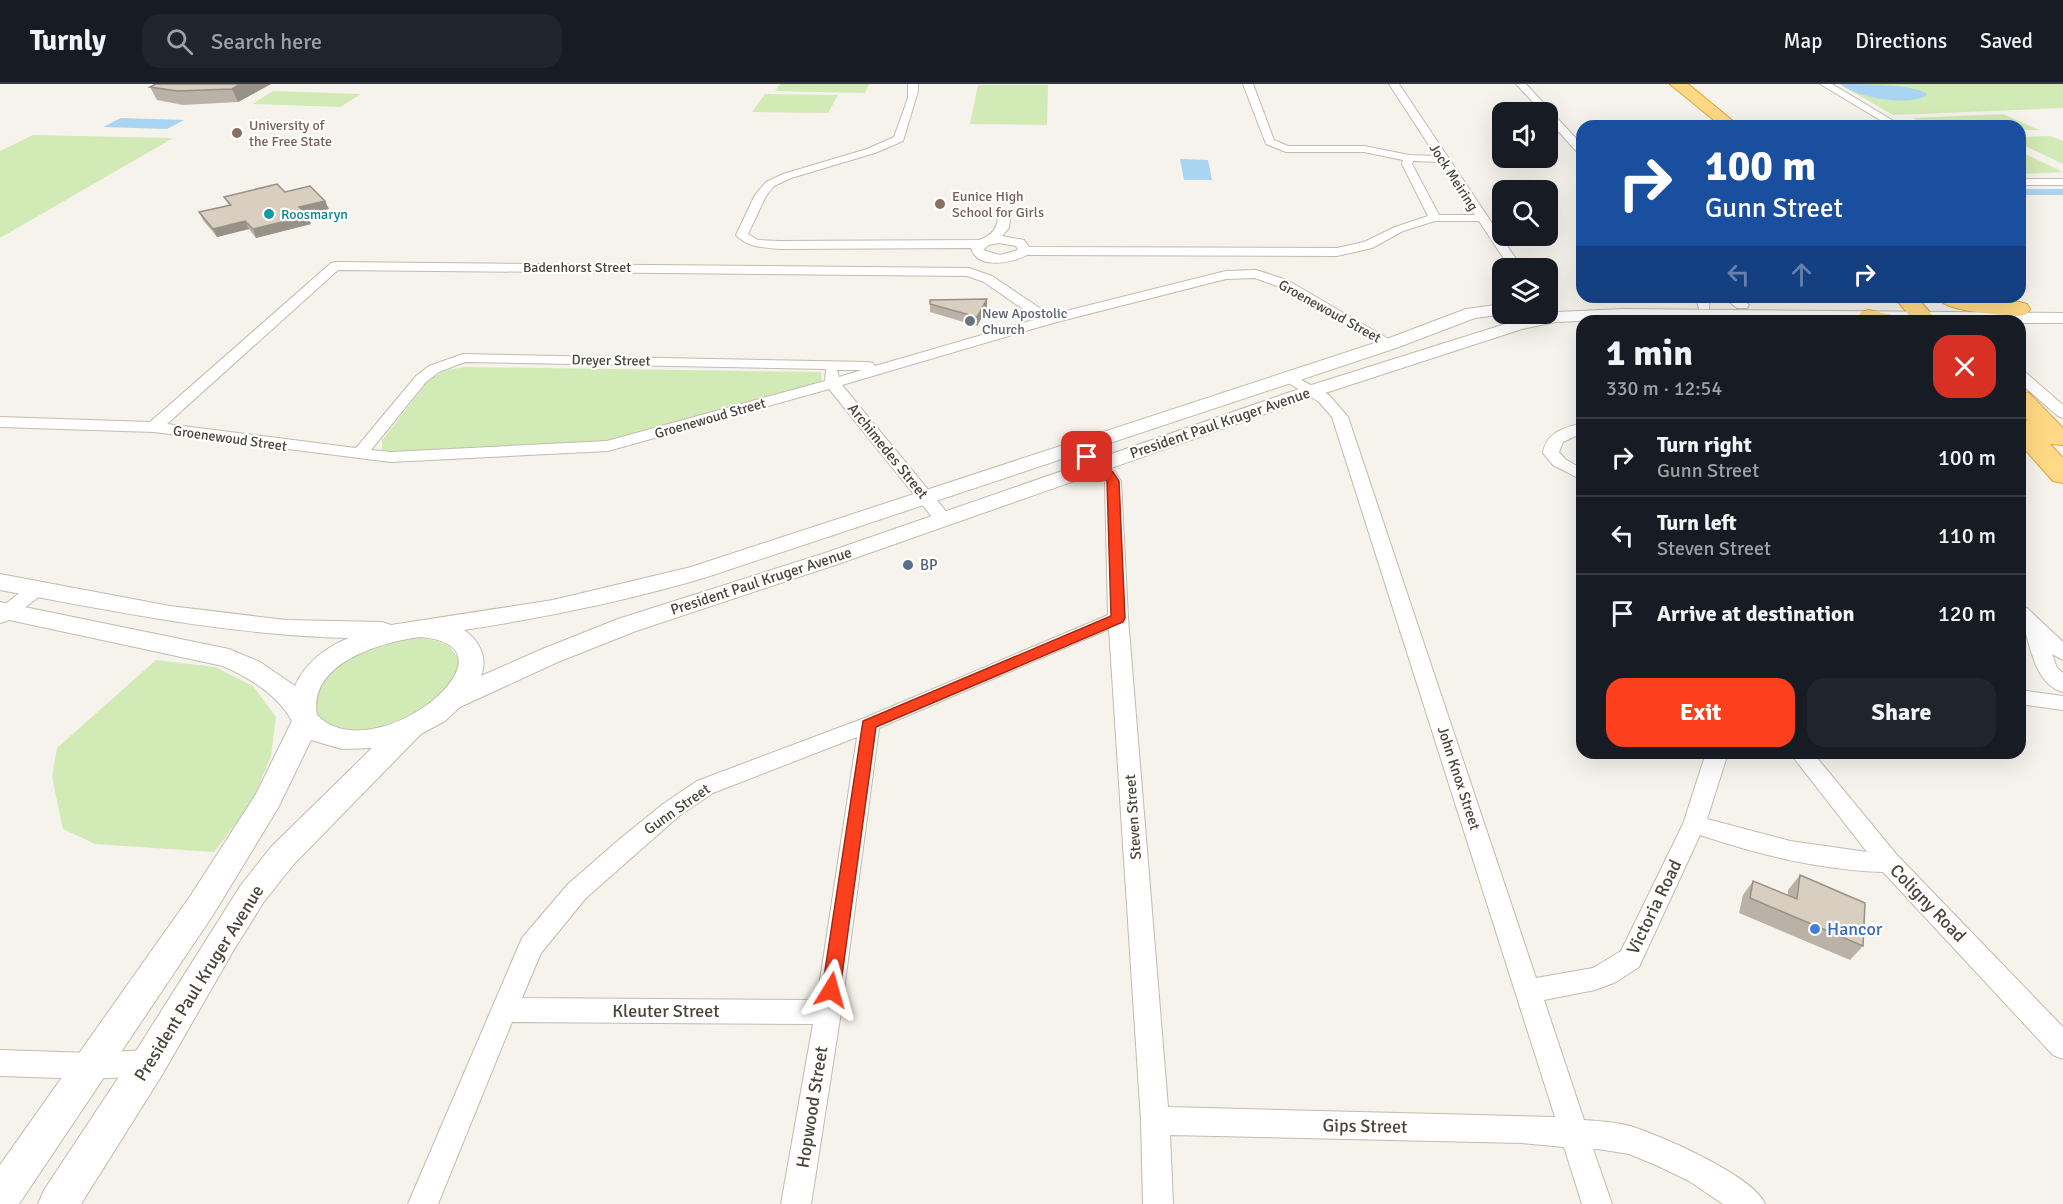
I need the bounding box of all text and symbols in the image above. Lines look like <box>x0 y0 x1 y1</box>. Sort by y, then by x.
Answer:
search box <box>142 14 562 68</box>
text: Turnly <box>30 24 106 58</box>
icon: search <box>163 25 196 58</box>
text: Search here <box>211 28 322 55</box>
text: Map <box>1784 28 1822 54</box>
text: Directions <box>1855 28 1947 54</box>
text: Saved <box>1980 28 2033 54</box>
map controls <box>1492 102 1558 324</box>
button: sound <box>1492 102 1558 168</box>
place label: University of the Free State <box>249 117 332 150</box>
marker: University of the Free State <box>230 126 244 140</box>
street label: Jock Meiring <box>1426 141 1482 214</box>
text: 100 m <box>1705 141 1816 192</box>
icon: right <box>1606 144 1684 222</box>
button: search <box>1492 180 1558 246</box>
place label: Eunice High School for Girls <box>952 188 1044 221</box>
text: Gunn Street <box>1705 192 1843 225</box>
marker: Eunice High School for Girls <box>933 197 947 211</box>
place label: Roosmaryn <box>281 206 348 223</box>
marker: Roosmaryn <box>262 207 276 221</box>
button: layers <box>1492 258 1558 324</box>
icon: left <box>1722 258 1755 291</box>
icon: ahead <box>1785 258 1818 291</box>
icon: right <box>1848 258 1881 291</box>
street label: Badenhorst Street <box>523 259 631 276</box>
street label: Groenewoud Street <box>1276 276 1384 347</box>
place label: New Apostolic Church <box>982 305 1068 338</box>
marker: New Apostolic Church <box>963 314 977 328</box>
text: 1 min <box>1606 331 1693 376</box>
button: close <box>1933 335 1996 398</box>
street label: Dreyer Street <box>571 351 651 370</box>
text: 330 m · 12:54 <box>1606 376 1722 401</box>
street label: President Paul Kruger Avenue <box>1128 384 1312 462</box>
street label: Groenewoud Street <box>653 395 768 442</box>
street label: Archimedes Street <box>844 400 932 502</box>
street label: Groenewoud Street <box>172 422 288 455</box>
pin <box>1061 431 1112 482</box>
text: Turn right <box>1657 431 1752 458</box>
icon: arrive <box>1070 440 1103 473</box>
icon: right <box>1606 441 1639 474</box>
text: 100 m <box>1938 444 1996 471</box>
text: Gunn Street <box>1657 458 1759 483</box>
text: Turn left <box>1657 509 1737 536</box>
icon: left <box>1606 519 1639 552</box>
text: 110 m <box>1938 522 1996 549</box>
text: Steven Street <box>1657 536 1771 561</box>
street label: President Paul Kruger Avenue <box>668 543 854 619</box>
place label: BP <box>920 556 938 574</box>
marker: BP <box>901 558 915 572</box>
icon: arrive <box>1606 597 1639 630</box>
text: Arrive at destination <box>1657 600 1854 627</box>
text: 120 m <box>1938 600 1996 627</box>
button: Exit <box>1606 678 1795 747</box>
button: Share <box>1807 678 1996 747</box>
street label: John Knox Street <box>1434 724 1484 832</box>
street label: Steven Street <box>1121 774 1145 860</box>
street label: Gunn Street <box>640 780 714 838</box>
street label: Victoria Road <box>1622 856 1686 958</box>
street label: Coligny Road <box>1885 859 1971 947</box>
street label: President Paul Kruger Avenue <box>129 881 269 1085</box>
place label: Hancor <box>1827 918 1883 940</box>
marker: Hancor <box>1808 922 1822 936</box>
position arrow <box>799 958 863 1022</box>
street label: Kleuter Street <box>612 1000 720 1022</box>
street label: Hopwood Street <box>792 1045 832 1169</box>
street label: Gips Street <box>1322 1114 1408 1138</box>

